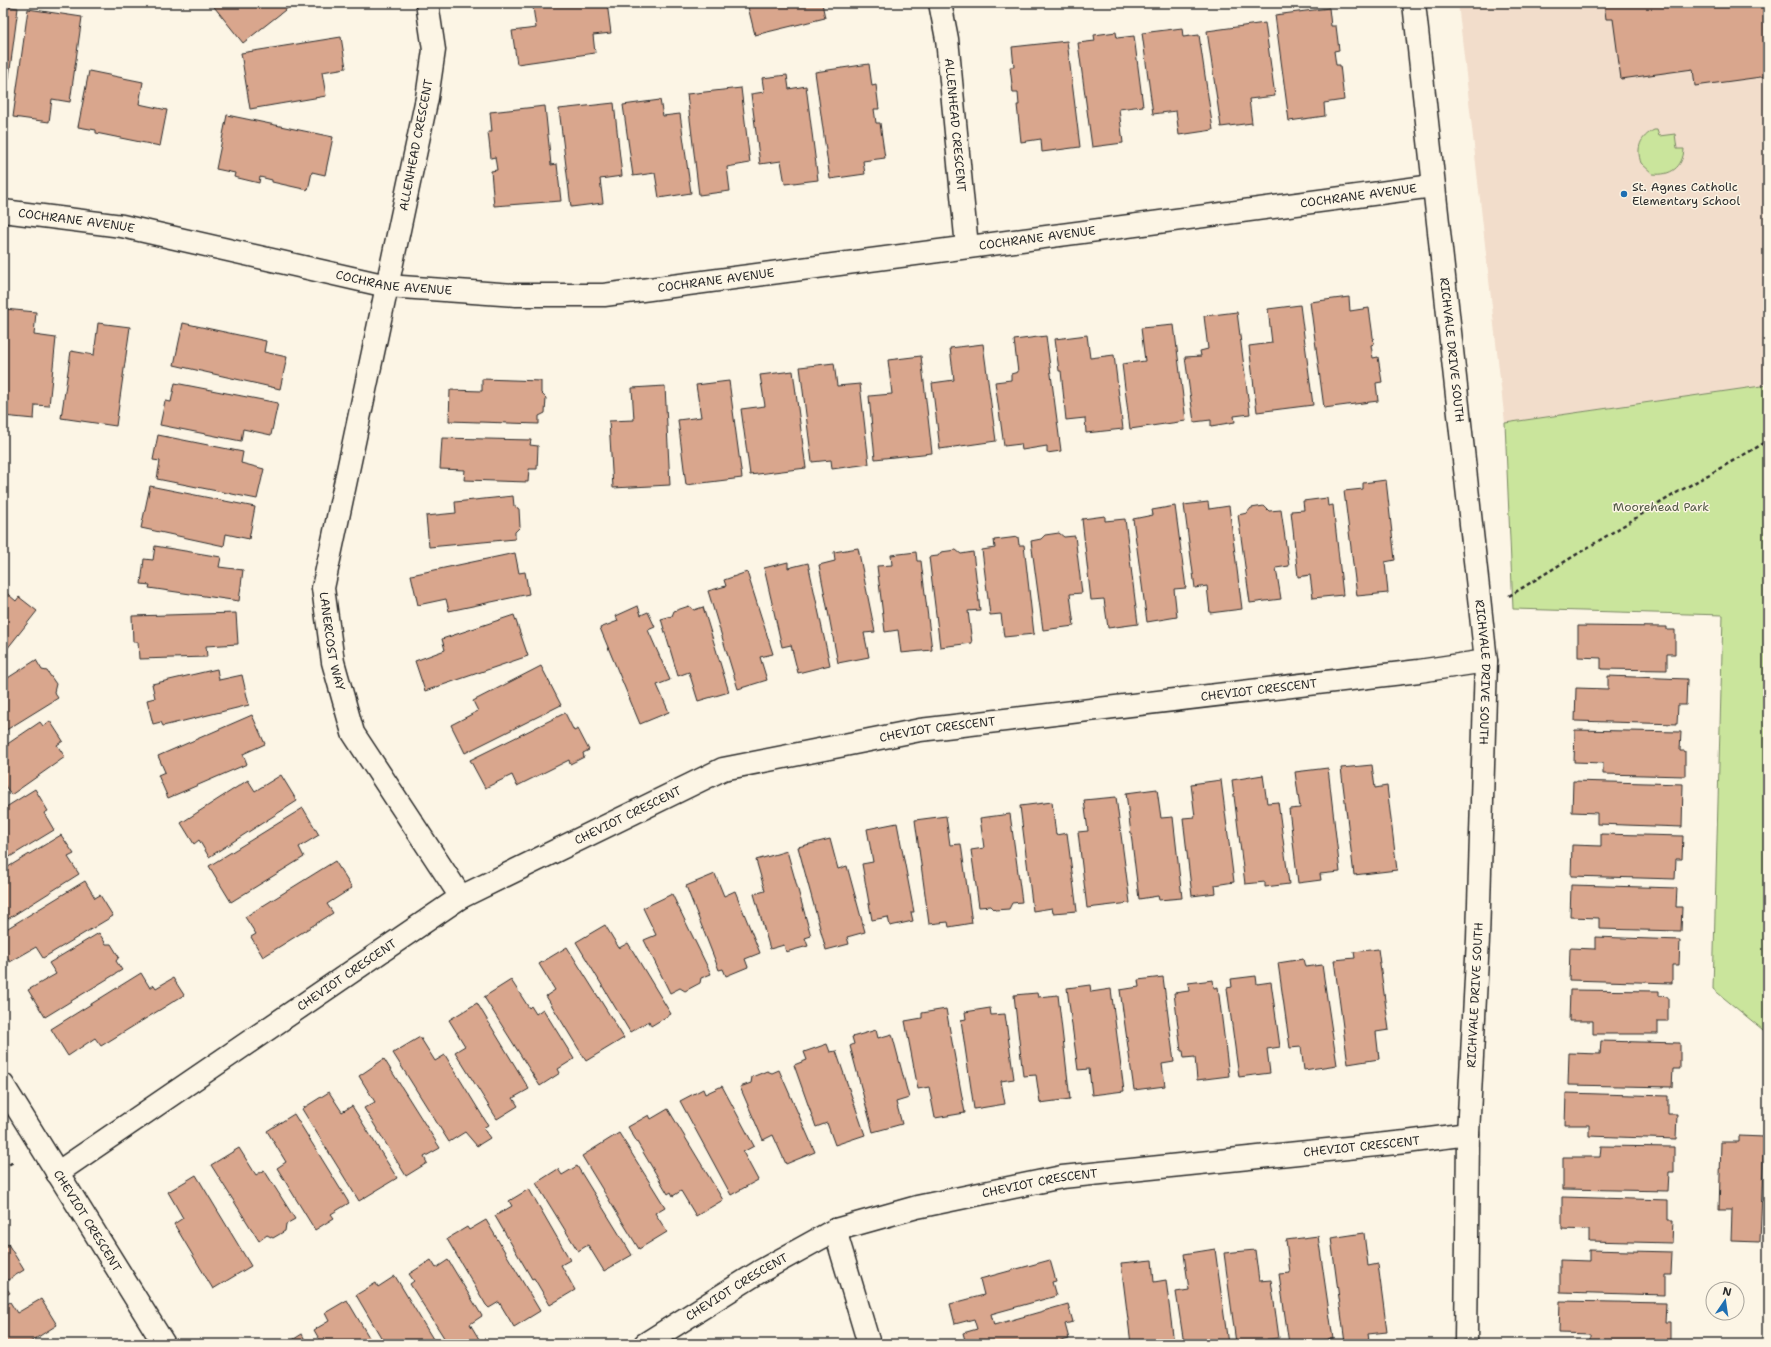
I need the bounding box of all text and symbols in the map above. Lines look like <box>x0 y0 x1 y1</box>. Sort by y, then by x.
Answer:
street label: ALLENHEAD CRESCENT <box>941 57 970 193</box>
street label: ALLENHEAD CRESCENT <box>395 77 437 212</box>
place label: St. Agnes Catholic Elementary School <box>1632 179 1740 209</box>
street label: COCHRANE AVENUE <box>1299 180 1418 211</box>
marker: St. Agnes Catholic Elementary School <box>1619 189 1629 199</box>
street label: COCHRANE AVENUE <box>17 205 136 237</box>
street label: COCHRANE AVENUE <box>978 222 1097 254</box>
street label: COCHRANE AVENUE <box>657 265 775 296</box>
street label: COCHRANE AVENUE <box>334 267 452 299</box>
street label: RICHVALE DRIVE SOUTH <box>1436 277 1468 423</box>
park label: Moorehead Park <box>1613 499 1709 515</box>
street label: LANERCOST WAY <box>316 591 349 693</box>
street label: RICHVALE DRIVE SOUTH <box>1471 599 1494 745</box>
street label: CHEVIOT CRESCENT <box>1200 675 1319 705</box>
street label: CHEVIOT CRESCENT <box>878 713 997 746</box>
street label: CHEVIOT CRESCENT <box>572 782 685 848</box>
street label: RICHVALE DRIVE SOUTH <box>1463 922 1487 1068</box>
street label: CHEVIOT CRESCENT <box>294 935 400 1015</box>
street label: CHEVIOT CRESCENT <box>1302 1132 1421 1160</box>
street label: CHEVIOT CRESCENT <box>981 1165 1099 1201</box>
street label: CHEVIOT CRESCENT <box>50 1167 126 1275</box>
street label: CHEVIOT CRESCENT <box>683 1249 791 1324</box>
north arrow <box>1705 1281 1745 1321</box>
text: N <box>1721 1283 1733 1300</box>

